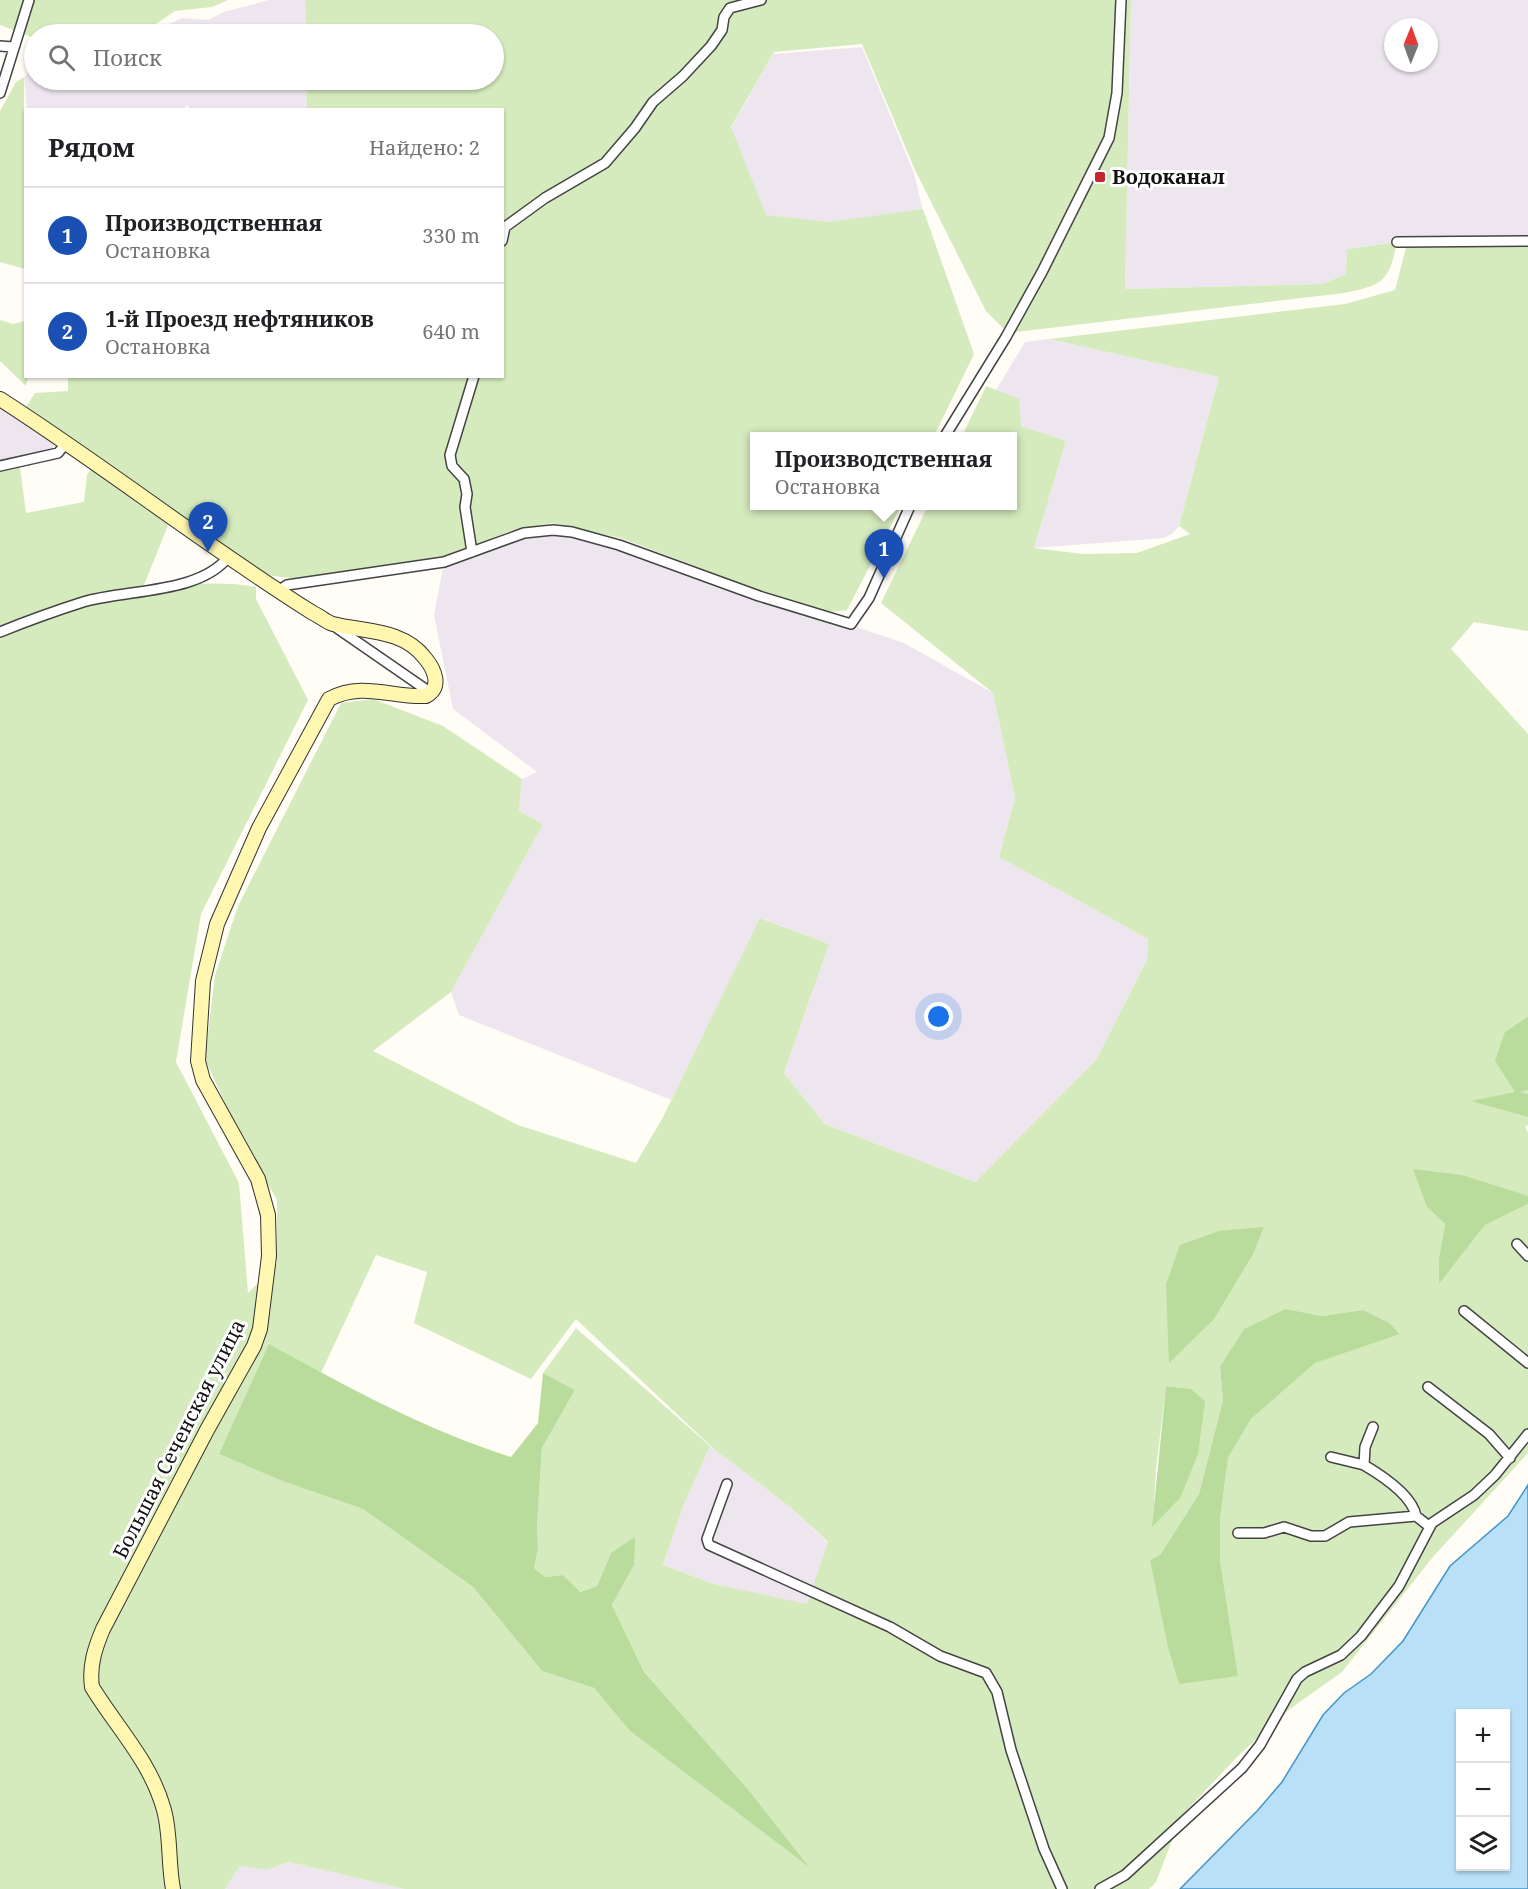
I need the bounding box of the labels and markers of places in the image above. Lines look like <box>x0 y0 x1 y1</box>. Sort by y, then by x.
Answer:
place label: Водоканал <box>1112 163 1225 190</box>
marker: Водоканал <box>1093 170 1107 184</box>
pin: 2 <box>188 502 228 552</box>
pin: 1 <box>864 530 904 579</box>

